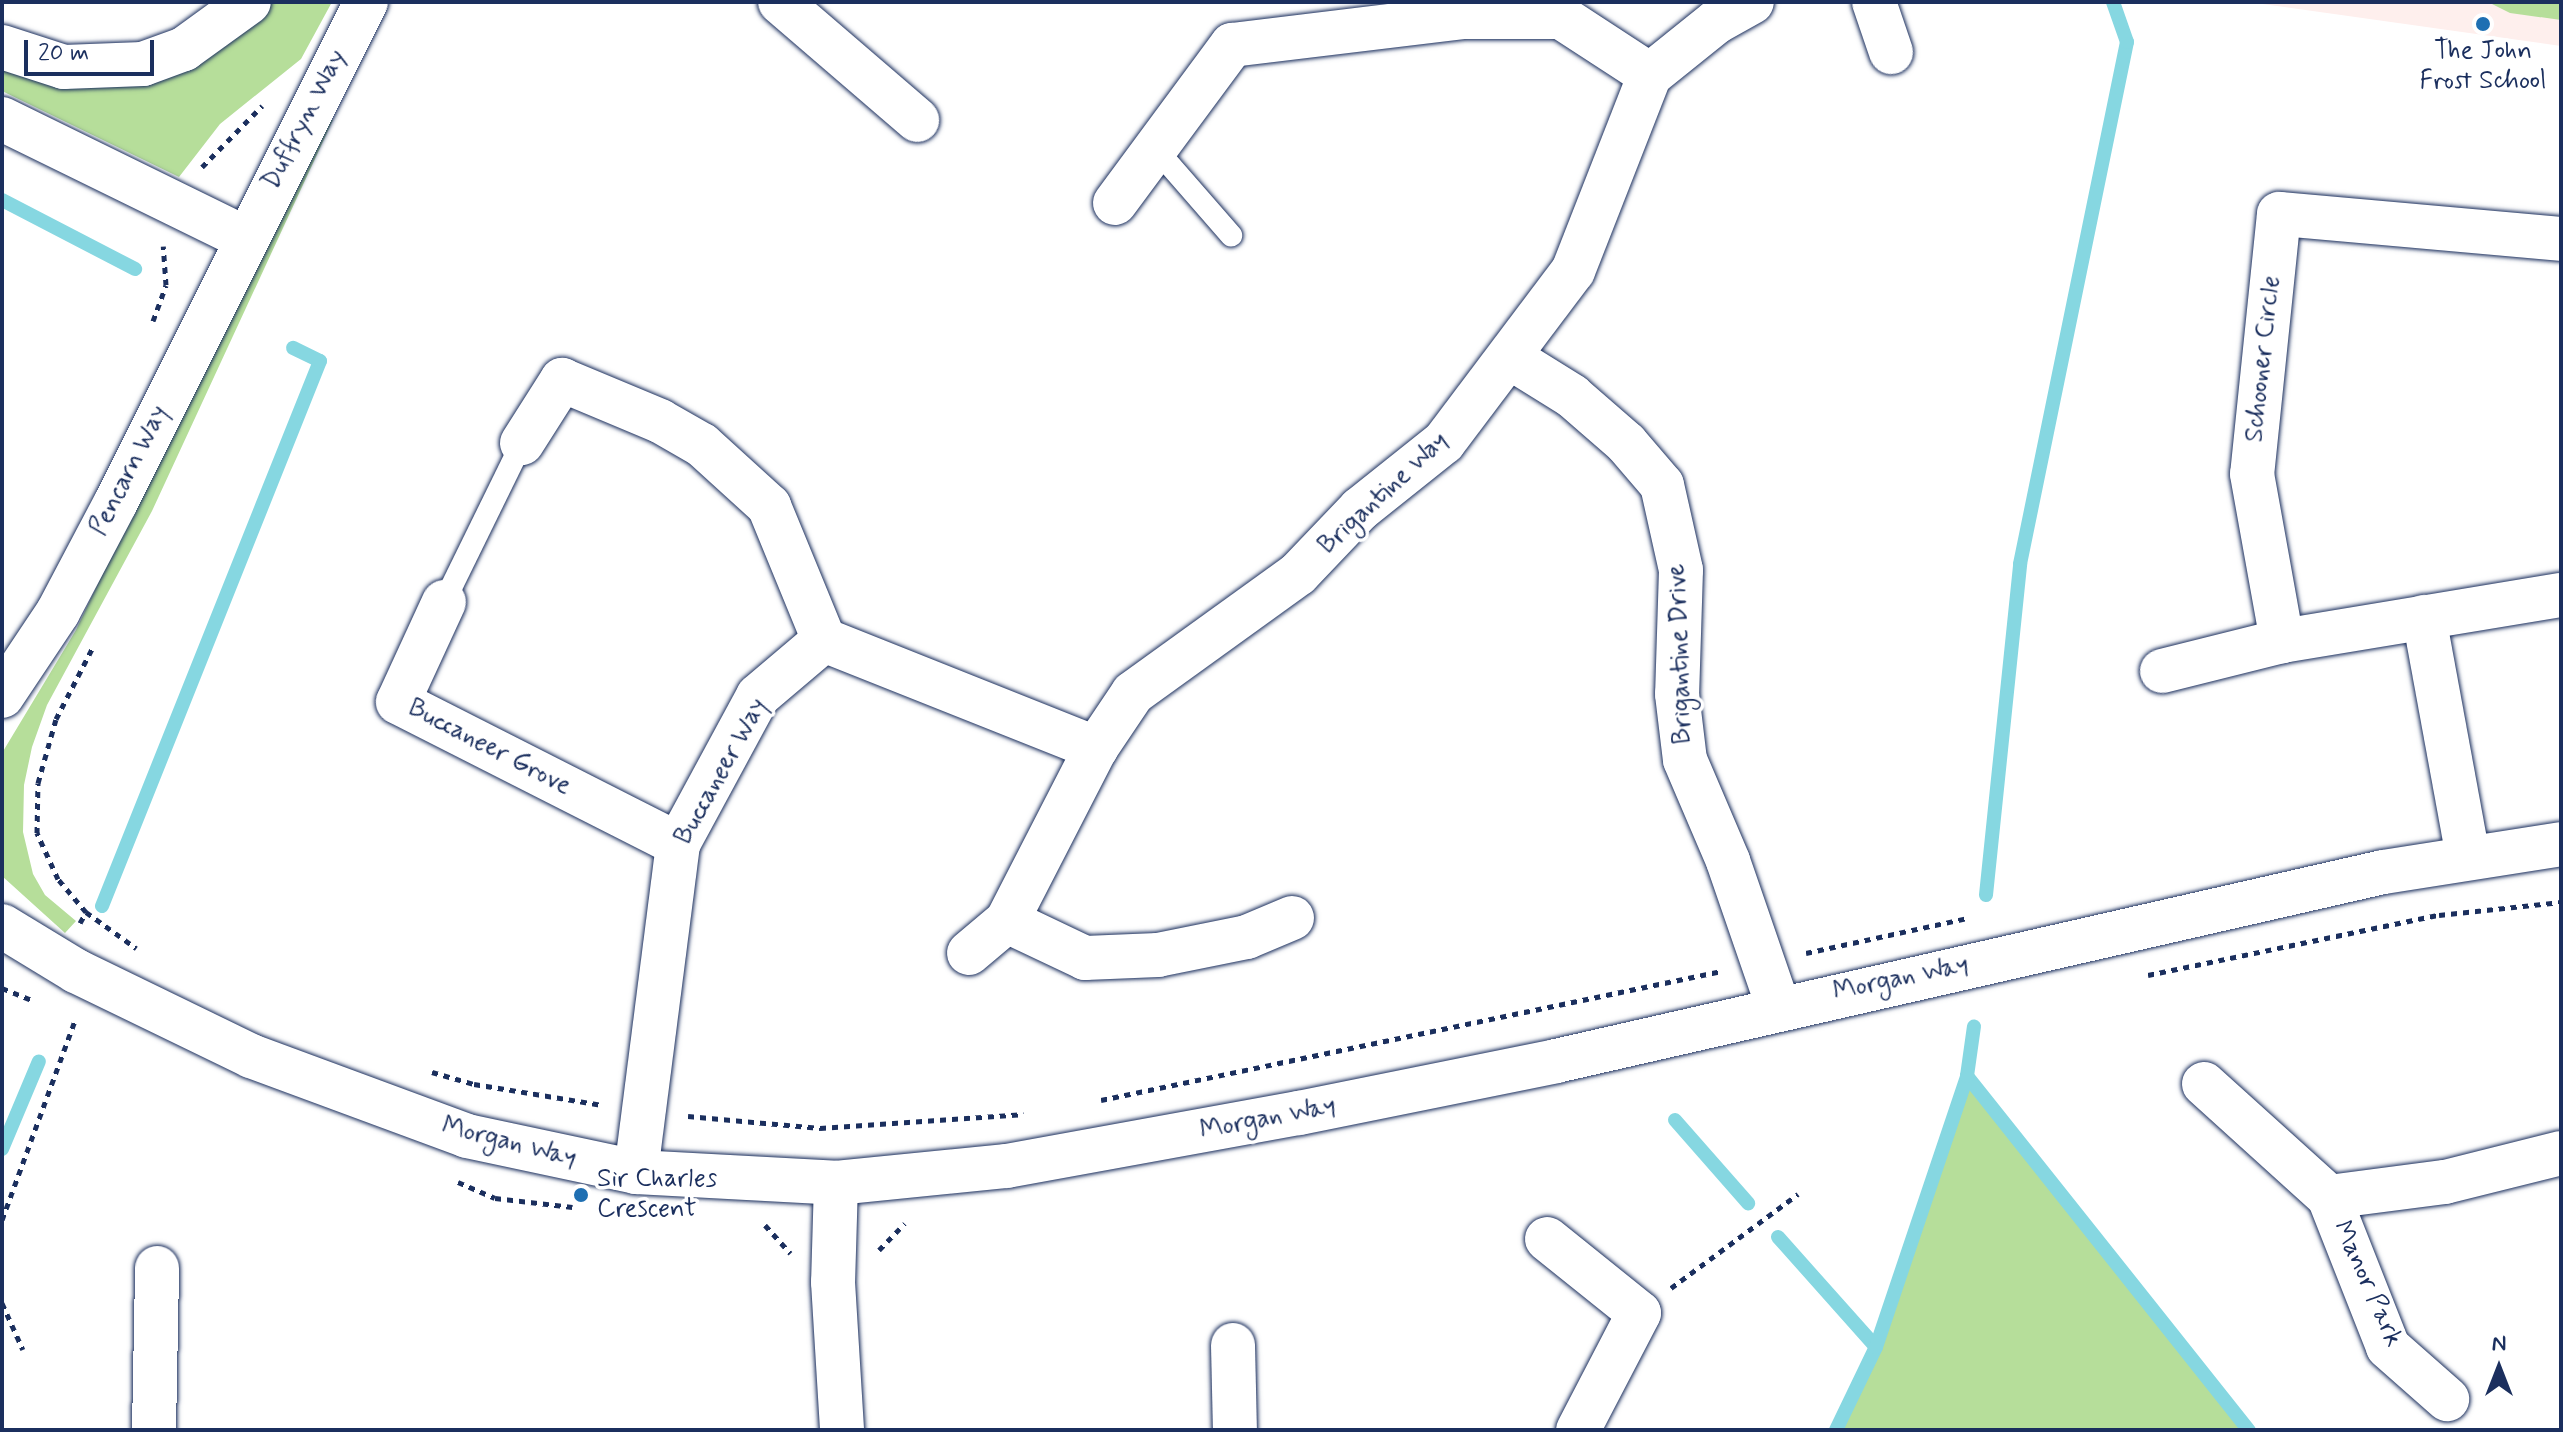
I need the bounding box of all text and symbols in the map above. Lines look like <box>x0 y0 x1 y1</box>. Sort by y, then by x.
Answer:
marker: The John Frost School <box>2474 15 2492 33</box>
scale bar <box>28 24 158 74</box>
place label: The John Frost School <box>2420 36 2546 98</box>
text: 20 m <box>38 38 89 69</box>
street label: Duffryn Way <box>256 45 354 195</box>
street label: Schooner Circle <box>2240 274 2288 444</box>
street label: Pencarn Way <box>83 399 177 543</box>
street label: Brigantine Way <box>1310 424 1458 564</box>
street label: Brigantine Drive <box>1662 564 1700 744</box>
street label: Buccaneer Way <box>668 692 776 852</box>
street label: Buccaneer Grove <box>402 694 576 802</box>
street label: Morgan Way <box>1829 949 1973 1009</box>
street label: Morgan Way <box>1196 1090 1340 1148</box>
street label: Morgan Way <box>437 1111 581 1175</box>
place label: Sir Charles Crescent <box>597 1164 723 1226</box>
marker: Sir Charles Crescent <box>572 1186 590 1204</box>
street label: Manor Park <box>2326 1218 2408 1350</box>
north arrow <box>2459 1328 2539 1408</box>
text: N <box>2492 1330 2506 1358</box>

